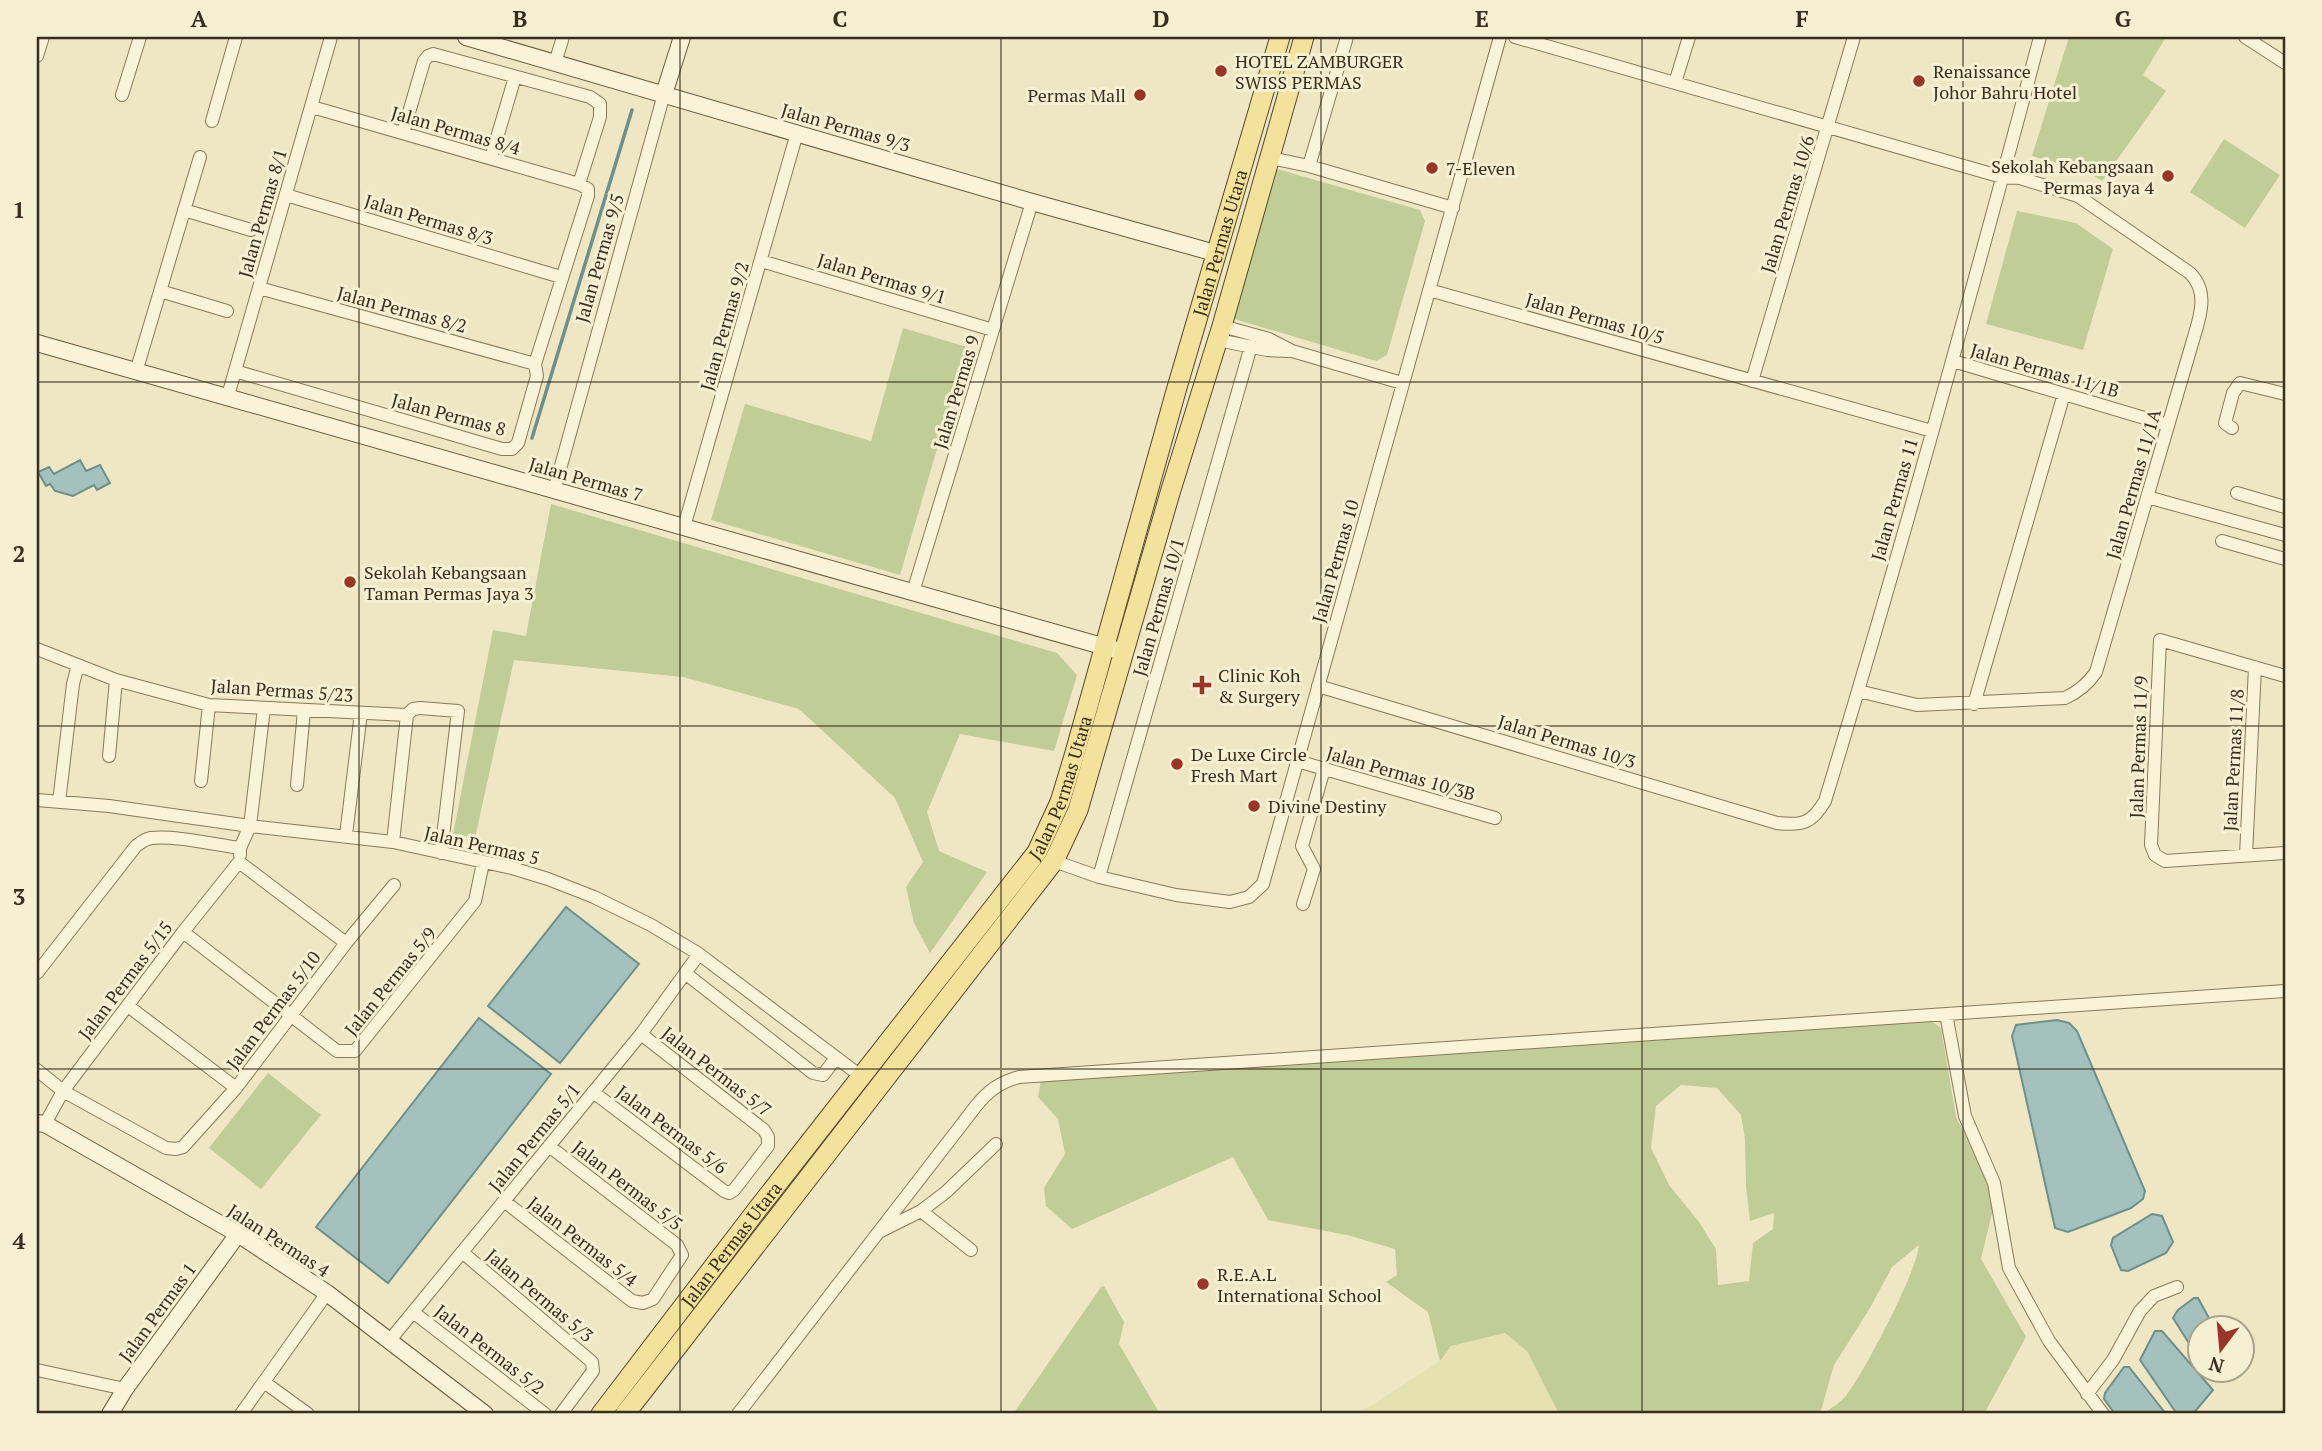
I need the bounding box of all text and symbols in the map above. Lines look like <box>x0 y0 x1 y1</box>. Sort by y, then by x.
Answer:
text: A <box>191 3 208 34</box>
text: B <box>513 3 528 34</box>
text: C <box>833 3 848 34</box>
text: D <box>1153 3 1170 34</box>
text: E <box>1475 3 1489 34</box>
text: F <box>1795 3 1809 34</box>
text: G <box>2115 3 2132 34</box>
place label: HOTEL ZAMBURGER SWISS PERMAS <box>1235 49 1404 94</box>
place label: Renaissance Johor Bahru Hotel <box>1933 59 2077 104</box>
marker: HOTEL ZAMBURGER SWISS PERMAS <box>1213 63 1229 79</box>
marker: Renaissance Johor Bahru Hotel <box>1911 73 1927 89</box>
place label: Permas Mall <box>1028 83 1126 107</box>
marker: Permas Mall <box>1132 87 1148 103</box>
street label: Jalan Permas 9/3 <box>779 97 913 157</box>
street label: Jalan Permas 8/4 <box>389 100 524 160</box>
street label: Jalan Permas 10/6 <box>1755 132 1819 276</box>
street label: Jalan Permas 8/1 <box>232 146 292 280</box>
place label: Sekolah Kebangsaan Permas Jaya 4 <box>1991 154 2154 199</box>
place label: 7-Eleven <box>1446 156 1516 180</box>
marker: 7-Eleven <box>1424 160 1440 176</box>
street label: Jalan Permas Utara <box>1187 167 1252 319</box>
marker: Sekolah Kebangsaan Permas Jaya 4 <box>2160 168 2176 184</box>
street label: Jalan Permas 8/3 <box>362 188 496 250</box>
street label: Jalan Permas 9/5 <box>569 191 629 325</box>
text: 1 <box>13 194 26 225</box>
street label: Jalan Permas 9/1 <box>815 247 949 309</box>
street label: Jalan Permas 9/2 <box>694 259 754 393</box>
street label: Jalan Permas 8/2 <box>335 280 469 338</box>
street label: Jalan Permas 10/5 <box>1523 287 1667 349</box>
street label: Jalan Permas 9 <box>927 332 985 452</box>
street label: Jalan Permas 11/1B <box>1968 337 2122 403</box>
street label: Jalan Permas 8 <box>389 387 509 441</box>
street label: Jalan Permas 11/1A <box>2100 406 2166 562</box>
street label: Jalan Permas 11 <box>1865 435 1923 563</box>
street label: Jalan Permas 7 <box>526 451 646 507</box>
street label: Jalan Permas 10 <box>1306 497 1364 625</box>
street label: Jalan Permas 10/1 <box>1127 535 1189 679</box>
text: 2 <box>13 538 26 569</box>
place label: Sekolah Kebangsaan Taman Permas Jaya 3 <box>364 560 534 605</box>
marker: Sekolah Kebangsaan Taman Permas Jaya 3 <box>342 574 358 590</box>
place label: Clinic Koh & Surgery <box>1218 663 1301 708</box>
street label: Jalan Permas 5/23 <box>210 673 354 707</box>
marker: Clinic Koh & Surgery <box>1192 675 1212 695</box>
street label: Jalan Permas 11/9 <box>2124 675 2152 819</box>
street label: Jalan Permas 11/8 <box>2217 688 2249 832</box>
street label: Jalan Permas 10/3 <box>1495 709 1639 773</box>
street label: Jalan Permas Utara <box>1023 713 1097 865</box>
street label: Jalan Permas 10/3B <box>1324 740 1478 806</box>
place label: De Luxe Circle Fresh Mart <box>1191 742 1307 787</box>
marker: De Luxe Circle Fresh Mart <box>1169 756 1185 772</box>
place label: Divine Destiny <box>1268 794 1387 818</box>
marker: Divine Destiny <box>1246 798 1262 814</box>
street label: Jalan Permas 5 <box>422 820 542 870</box>
text: 3 <box>13 881 26 912</box>
street label: Jalan Permas 5/15 <box>72 916 178 1044</box>
street label: Jalan Permas 5/9 <box>339 922 441 1040</box>
street label: Jalan Permas 5/10 <box>220 946 326 1074</box>
street label: Jalan Permas 5/7 <box>657 1021 777 1121</box>
street label: Jalan Permas 5/1 <box>483 1078 585 1196</box>
street label: Jalan Permas 5/6 <box>612 1079 733 1179</box>
street label: Jalan Permas 5/5 <box>568 1135 688 1235</box>
street label: Jalan Permas Utara <box>675 1176 787 1311</box>
street label: Jalan Permas 5/4 <box>523 1191 643 1292</box>
street label: Jalan Permas 4 <box>223 1198 335 1282</box>
text: 4 <box>13 1225 26 1256</box>
street label: Jalan Permas 5/3 <box>481 1243 599 1347</box>
street label: Jalan Permas 1 <box>113 1257 201 1367</box>
place label: R.E.A.L International School <box>1217 1262 1382 1307</box>
marker: R.E.A.L International School <box>1195 1276 1211 1292</box>
street label: Jalan Permas 5/2 <box>430 1299 550 1399</box>
north arrow <box>2186 1314 2256 1384</box>
text: N <box>2205 1352 2227 1380</box>

